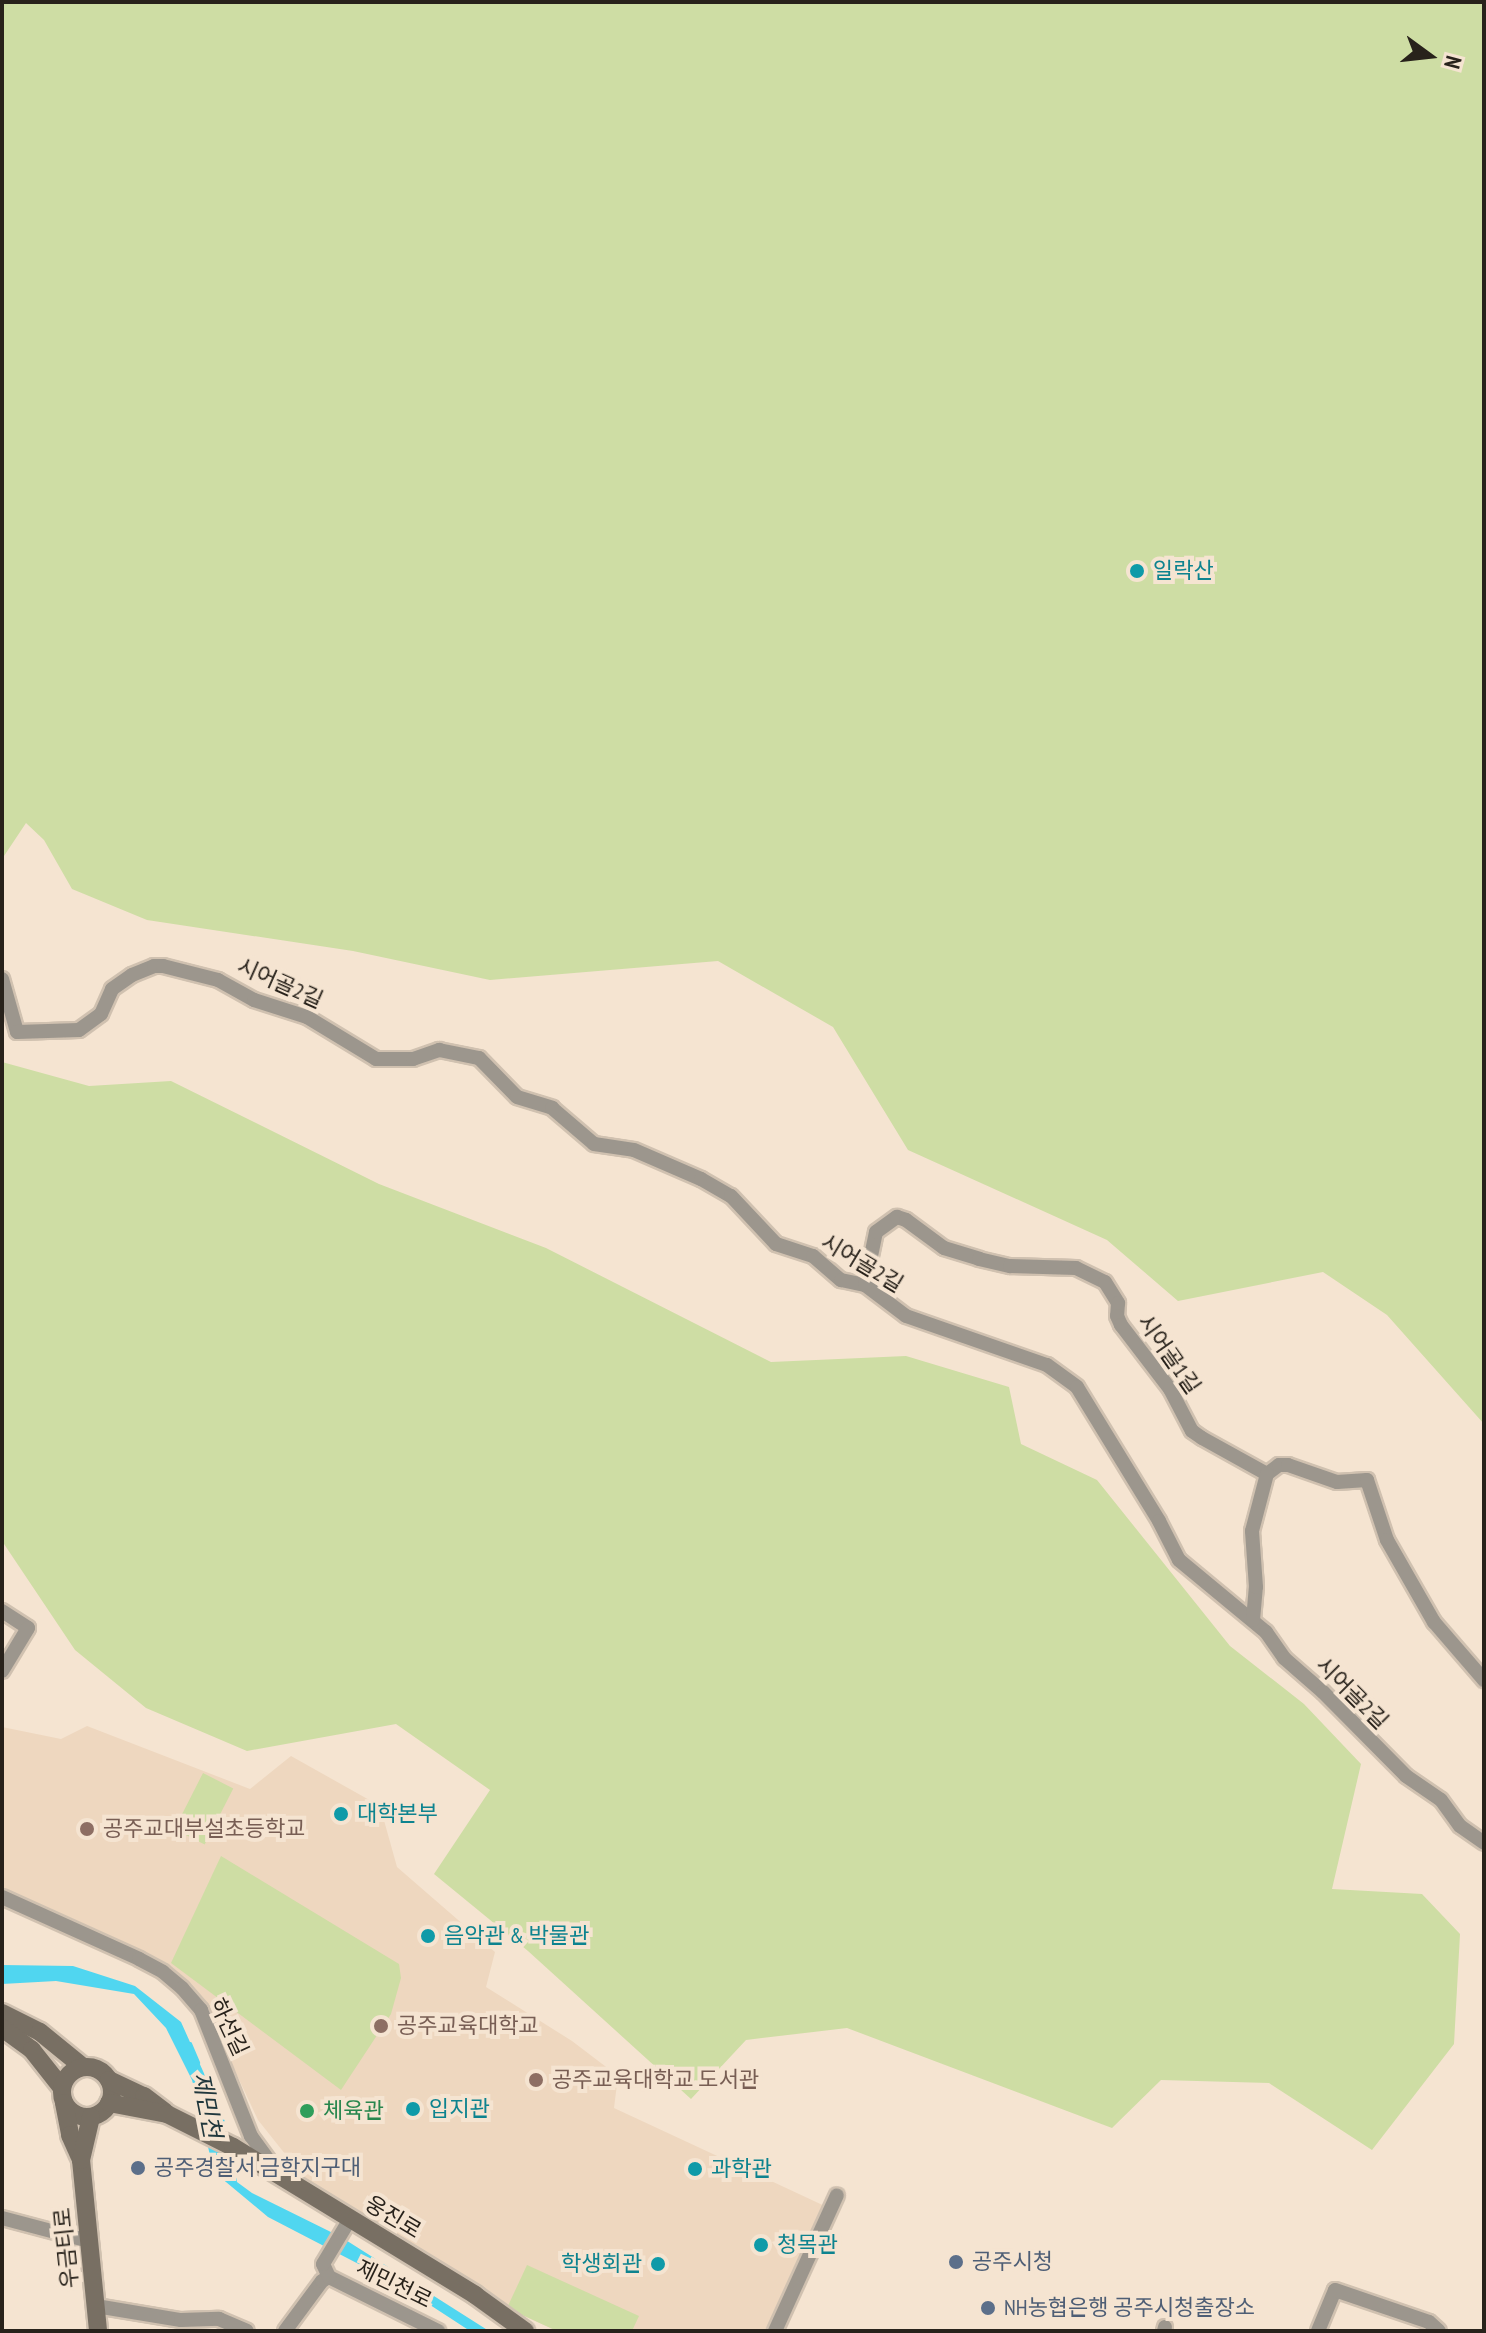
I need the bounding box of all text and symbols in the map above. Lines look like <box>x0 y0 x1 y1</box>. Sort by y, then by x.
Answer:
north arrow <box>1390 16 1470 96</box>
text: N <box>1438 53 1468 72</box>
place label: 일락산 <box>1153 558 1214 584</box>
marker: 일락산 <box>1128 562 1146 580</box>
street label: 시어골2길 <box>233 952 327 1014</box>
street label: 시어골2길 <box>816 1228 908 1298</box>
street label: 시어골1길 <box>1132 1309 1206 1399</box>
street label: 시어골2길 <box>1311 1652 1393 1734</box>
place label: 대학본부 <box>357 1801 438 1827</box>
marker: 대학본부 <box>332 1805 350 1823</box>
place label: 공주교대부설초등학교 <box>103 1816 305 1842</box>
marker: 공주교대부설초등학교 <box>78 1820 96 1838</box>
place label: 음악관 & 박물관 <box>444 1923 589 1949</box>
marker: 음악관 & 박물관 <box>419 1927 437 1945</box>
street label: 하선길 <box>204 1994 254 2060</box>
place label: 공주교육대학교 <box>397 2013 539 2039</box>
marker: 공주교육대학교 <box>372 2017 390 2035</box>
place label: 공주교육대학교 도서관 <box>552 2067 759 2093</box>
water label: 제민천 <box>187 2070 227 2140</box>
marker: 공주교육대학교 도서관 <box>527 2071 545 2089</box>
place label: 입지관 <box>429 2096 490 2122</box>
place label: 체육관 <box>323 2098 384 2124</box>
marker: 입지관 <box>404 2100 422 2118</box>
marker: 체육관 <box>298 2102 316 2120</box>
place label: 공주경찰서 금학지구대 <box>154 2155 361 2181</box>
place label: 과학관 <box>711 2156 772 2182</box>
marker: 공주경찰서 금학지구대 <box>129 2159 147 2177</box>
marker: 과학관 <box>686 2160 704 2178</box>
street label: 웅진로 <box>360 2190 426 2244</box>
street label: 우금티로 <box>49 2206 83 2290</box>
place label: 청목관 <box>777 2232 838 2258</box>
marker: 청목관 <box>752 2236 770 2254</box>
place label: 공주시청 <box>972 2249 1053 2275</box>
place label: 학생회관 <box>561 2251 642 2277</box>
marker: 공주시청 <box>947 2253 965 2271</box>
street label: 제민천로 <box>352 2254 436 2314</box>
marker: 학생회관 <box>649 2255 667 2273</box>
place label: NH농협은행 공주시청출장소 <box>1004 2295 1255 2321</box>
marker: NH농협은행 공주시청출장소 <box>979 2299 997 2317</box>

